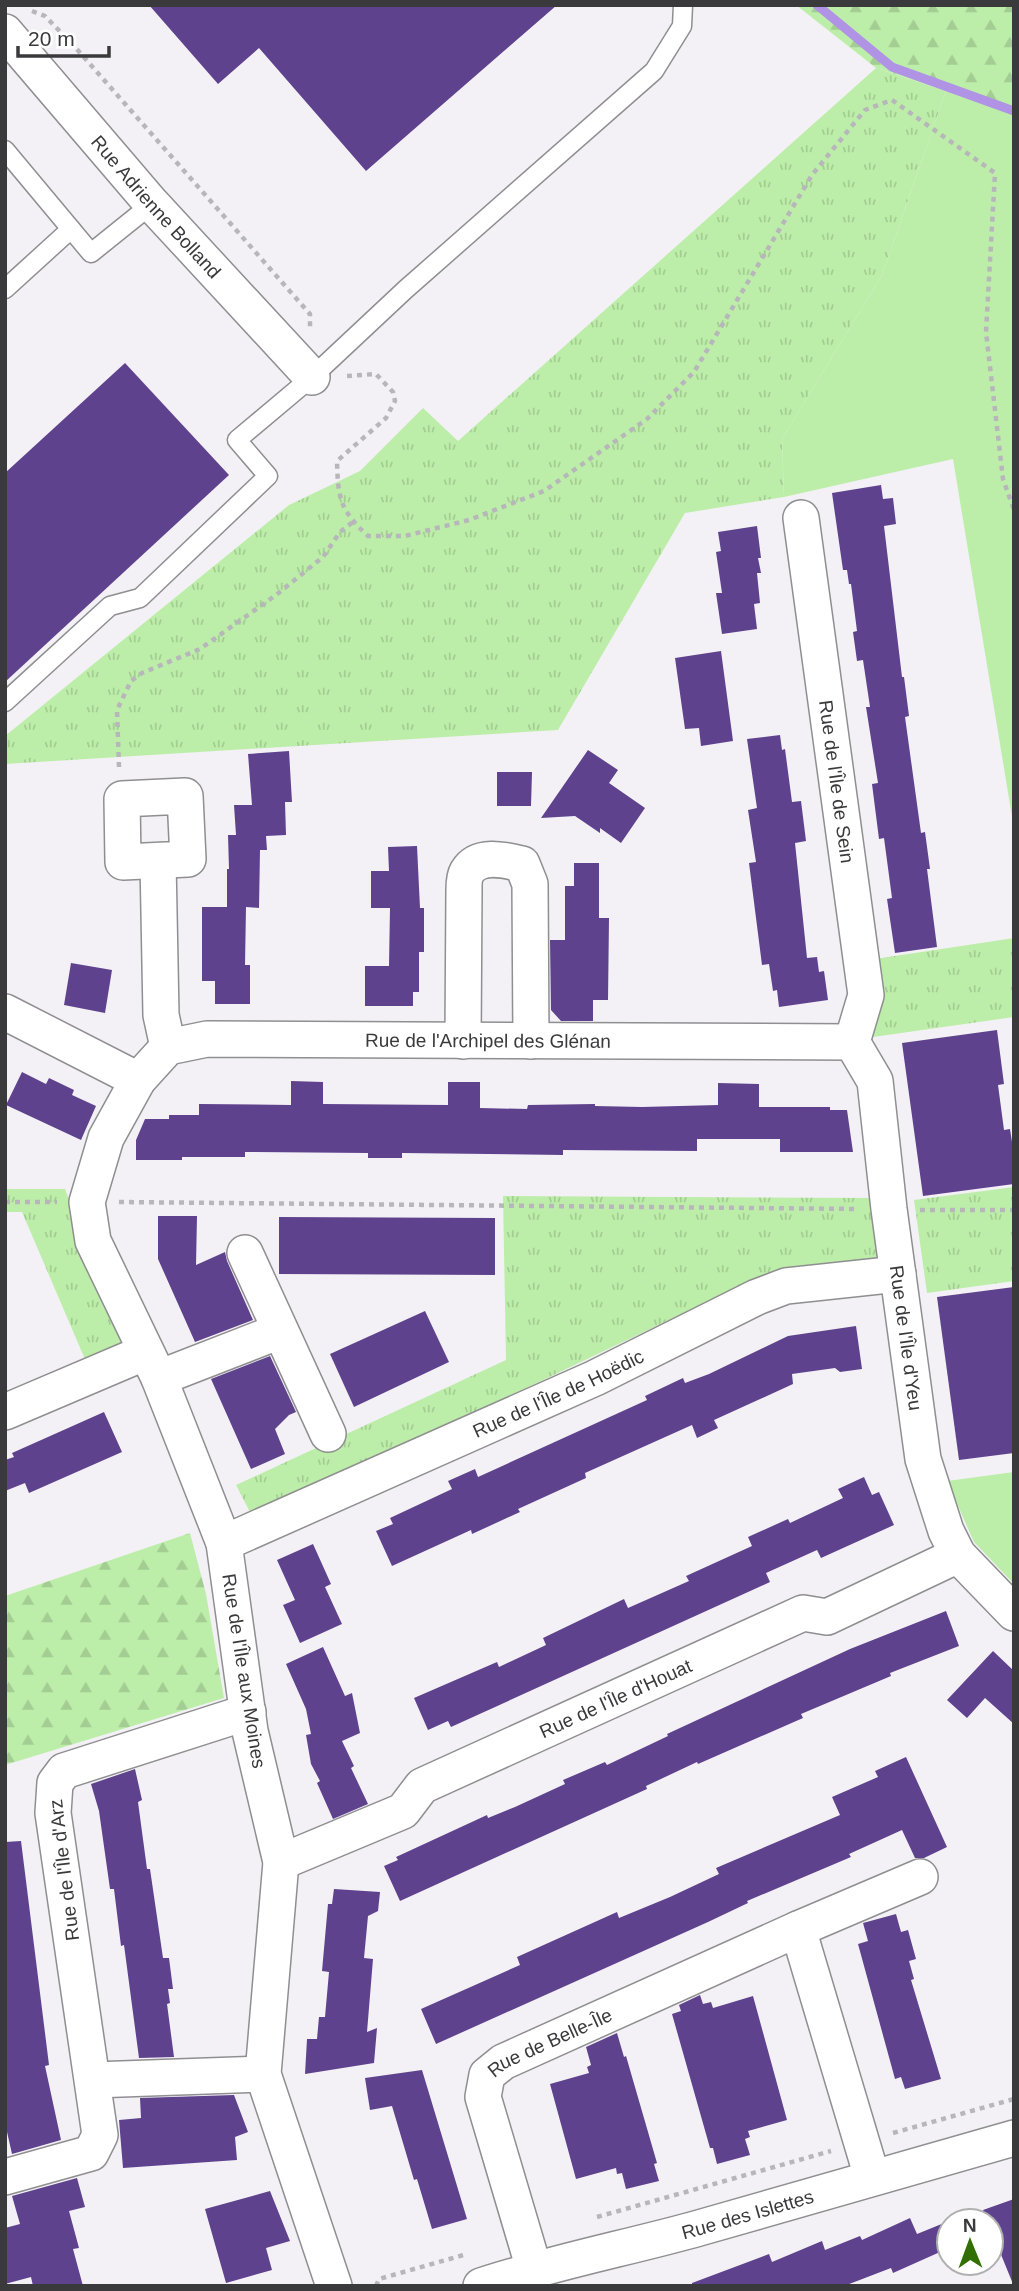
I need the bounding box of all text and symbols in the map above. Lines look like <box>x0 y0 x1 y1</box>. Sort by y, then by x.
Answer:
scale bar <box>18 14 108 58</box>
text: 20 m <box>28 27 75 50</box>
street label: Rue Adrienne Bolland <box>87 131 225 282</box>
street label: Rue de l'Île de Sein <box>815 699 858 864</box>
street label: Rue de l'Archipel des Glénan <box>365 1029 611 1051</box>
street label: Rue de l'Île d'Yeu <box>886 1264 927 1412</box>
street label: Rue de l'Île de Hoëdic <box>469 1345 647 1442</box>
street label: Rue de l'Île aux Moines <box>218 1572 270 1770</box>
street label: Rue de l'Île d'Houat <box>536 1654 695 1742</box>
street label: Rue de l'Île d'Arz <box>45 1798 83 1942</box>
street label: Rue de Belle-Île <box>483 2004 615 2081</box>
street label: Rue des Islettes <box>679 2185 816 2243</box>
north arrow <box>935 2207 1005 2277</box>
text: N <box>963 2215 977 2236</box>

